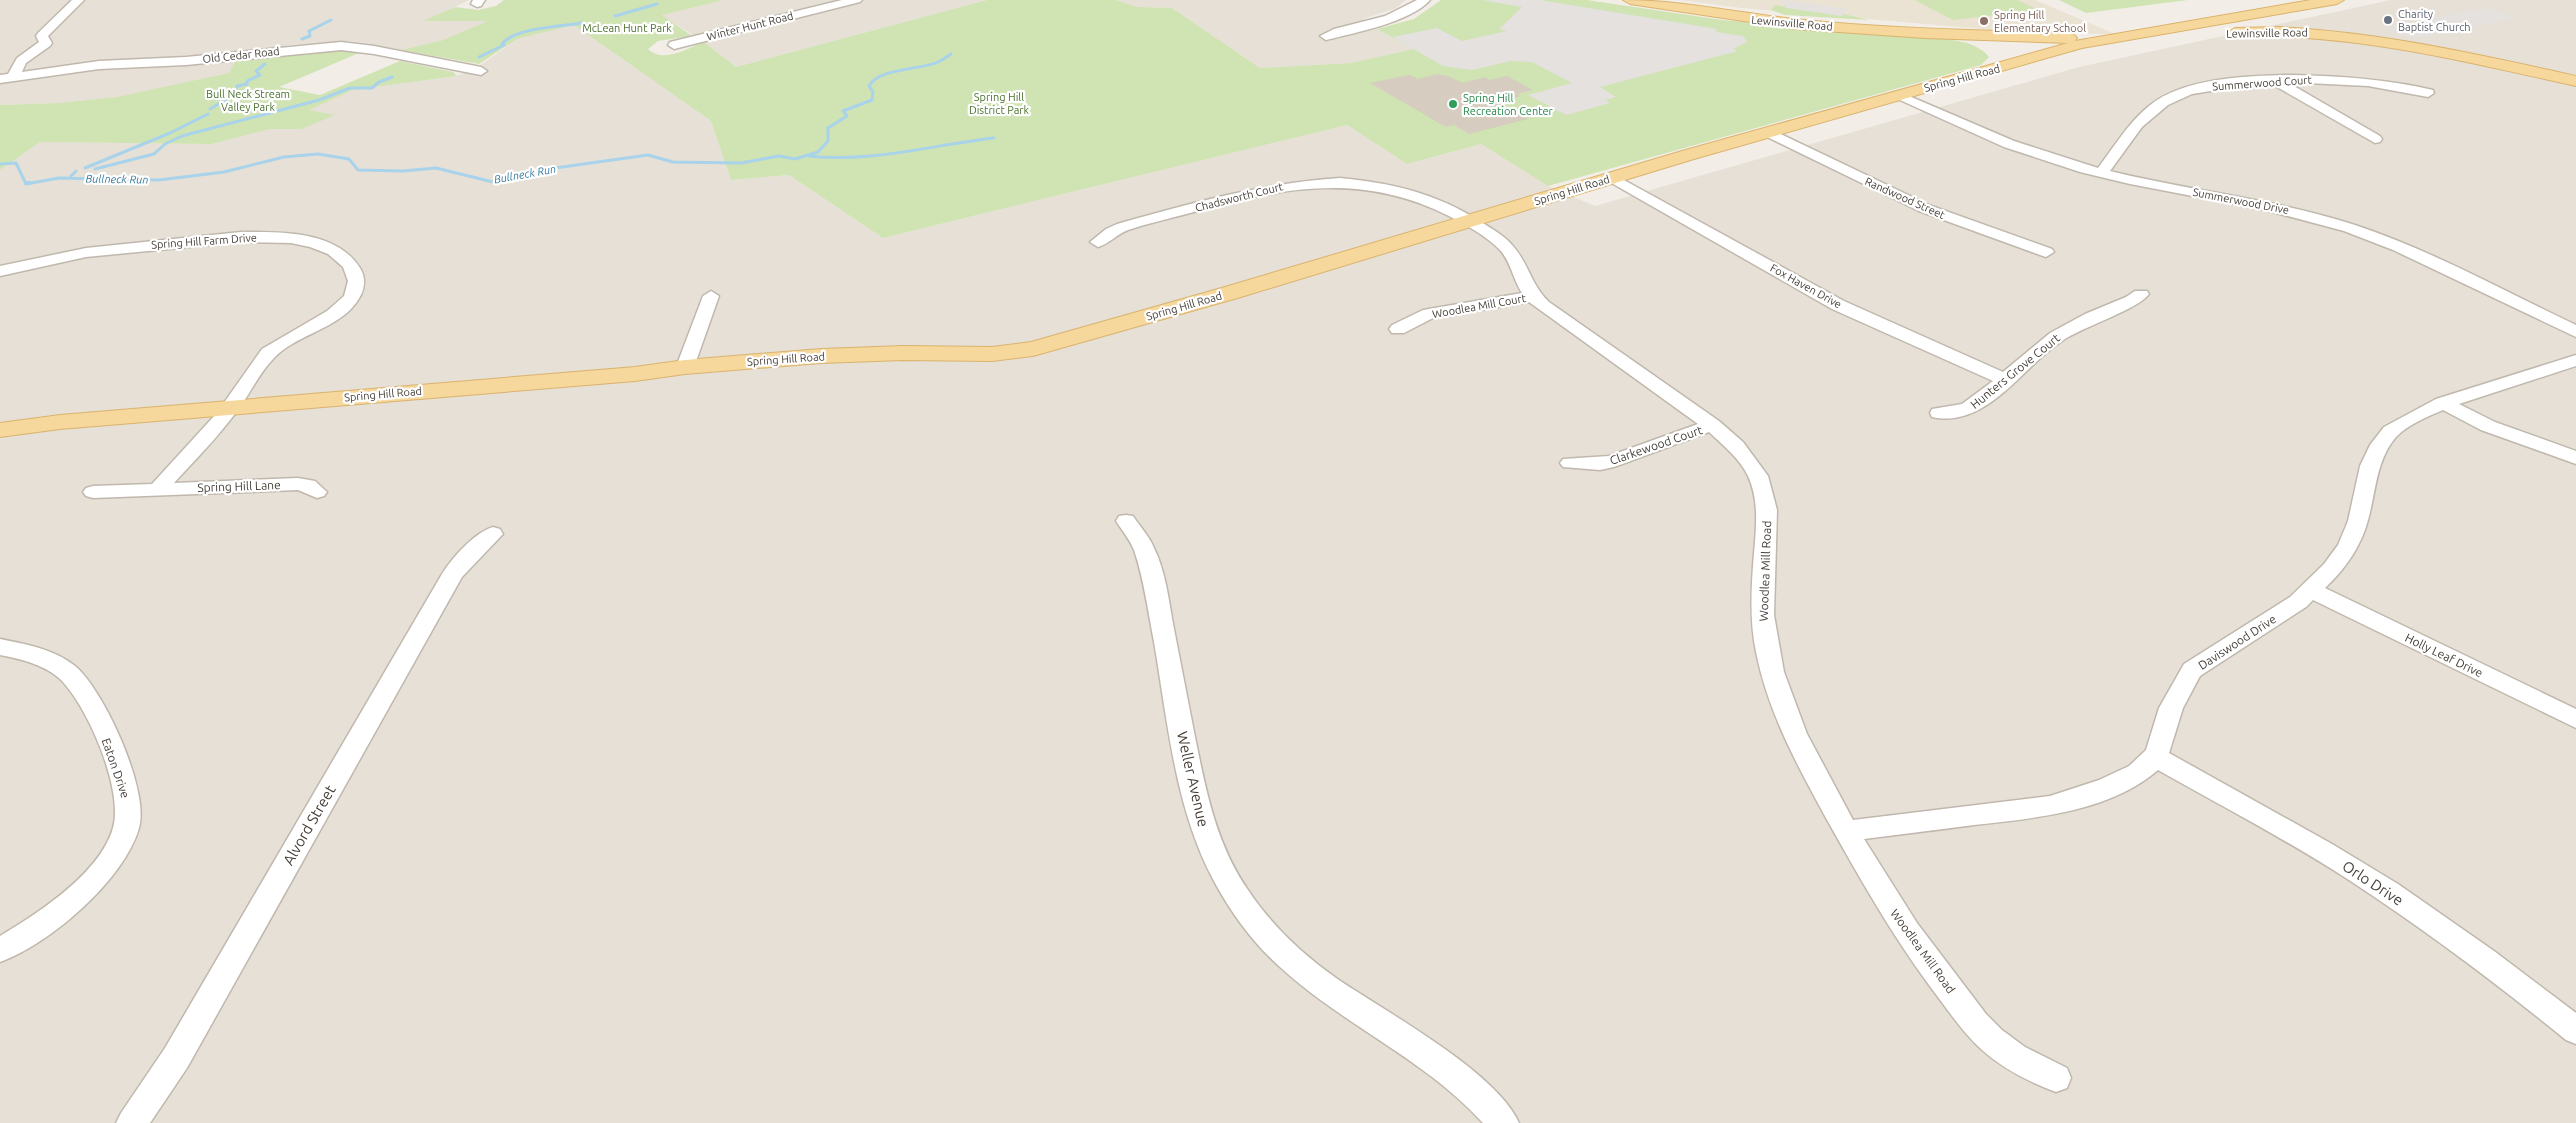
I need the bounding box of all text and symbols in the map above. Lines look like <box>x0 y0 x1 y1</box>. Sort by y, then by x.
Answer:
place label: Charity Baptist Church <box>2398 8 2471 33</box>
street label: Winter Hunt Road <box>705 9 795 43</box>
place label: Spring Hill Elementary School <box>1994 9 2086 34</box>
street label: Lewinsville Road <box>1751 13 1833 33</box>
marker: Charity Baptist Church <box>2382 14 2394 26</box>
marker: Spring Hill Elementary School <box>1978 15 1990 27</box>
park label: McLean Hunt Park <box>582 22 672 34</box>
street label: Lewinsville Road <box>2226 26 2308 40</box>
street label: Old Cedar Road <box>202 45 280 65</box>
street label: Spring Hill Road <box>1923 62 2001 94</box>
street label: Summerwood Court <box>2212 73 2313 92</box>
park label: Bull Neck Stream Valley Park <box>206 88 290 113</box>
park label: Spring Hill District Park <box>969 91 1030 116</box>
place label: Spring Hill Recreation Center <box>1463 92 1554 117</box>
marker: Spring Hill Recreation Center <box>1447 98 1459 110</box>
water label: Bullneck Run <box>493 163 557 185</box>
water label: Bullneck Run <box>86 172 148 186</box>
street label: Spring Hill Road <box>1533 173 1611 207</box>
street label: Randwood Street <box>1863 175 1947 221</box>
street label: Chadsworth Court <box>1194 180 1285 214</box>
street label: Summerwood Drive <box>2192 186 2290 216</box>
street label: Spring Hill Farm Drive <box>151 231 257 251</box>
street label: Fox Haven Drive <box>1768 261 1844 311</box>
street label: Spring Hill Road <box>1145 289 1223 323</box>
street label: Woodlea Mill Court <box>1431 292 1527 320</box>
street label: Hunters Grove Court <box>1968 331 2062 411</box>
street label: Spring Hill Road <box>747 350 825 368</box>
street label: Spring Hill Road <box>344 385 422 403</box>
street label: Clarkewood Court <box>1608 423 1704 467</box>
street label: Spring Hill Lane <box>197 478 281 494</box>
street label: Woodlea Mill Road <box>1757 520 1773 622</box>
street label: Daviswood Drive <box>2196 612 2278 672</box>
street label: Holly Leaf Drive <box>2403 631 2485 679</box>
street label: Weller Avenue <box>1174 729 1212 829</box>
street label: Eaton Drive <box>100 736 132 800</box>
street label: Alvord Street <box>279 782 339 868</box>
street label: Orlo Drive <box>2339 857 2407 909</box>
street label: Woodlea Mill Road <box>1888 906 1958 996</box>

